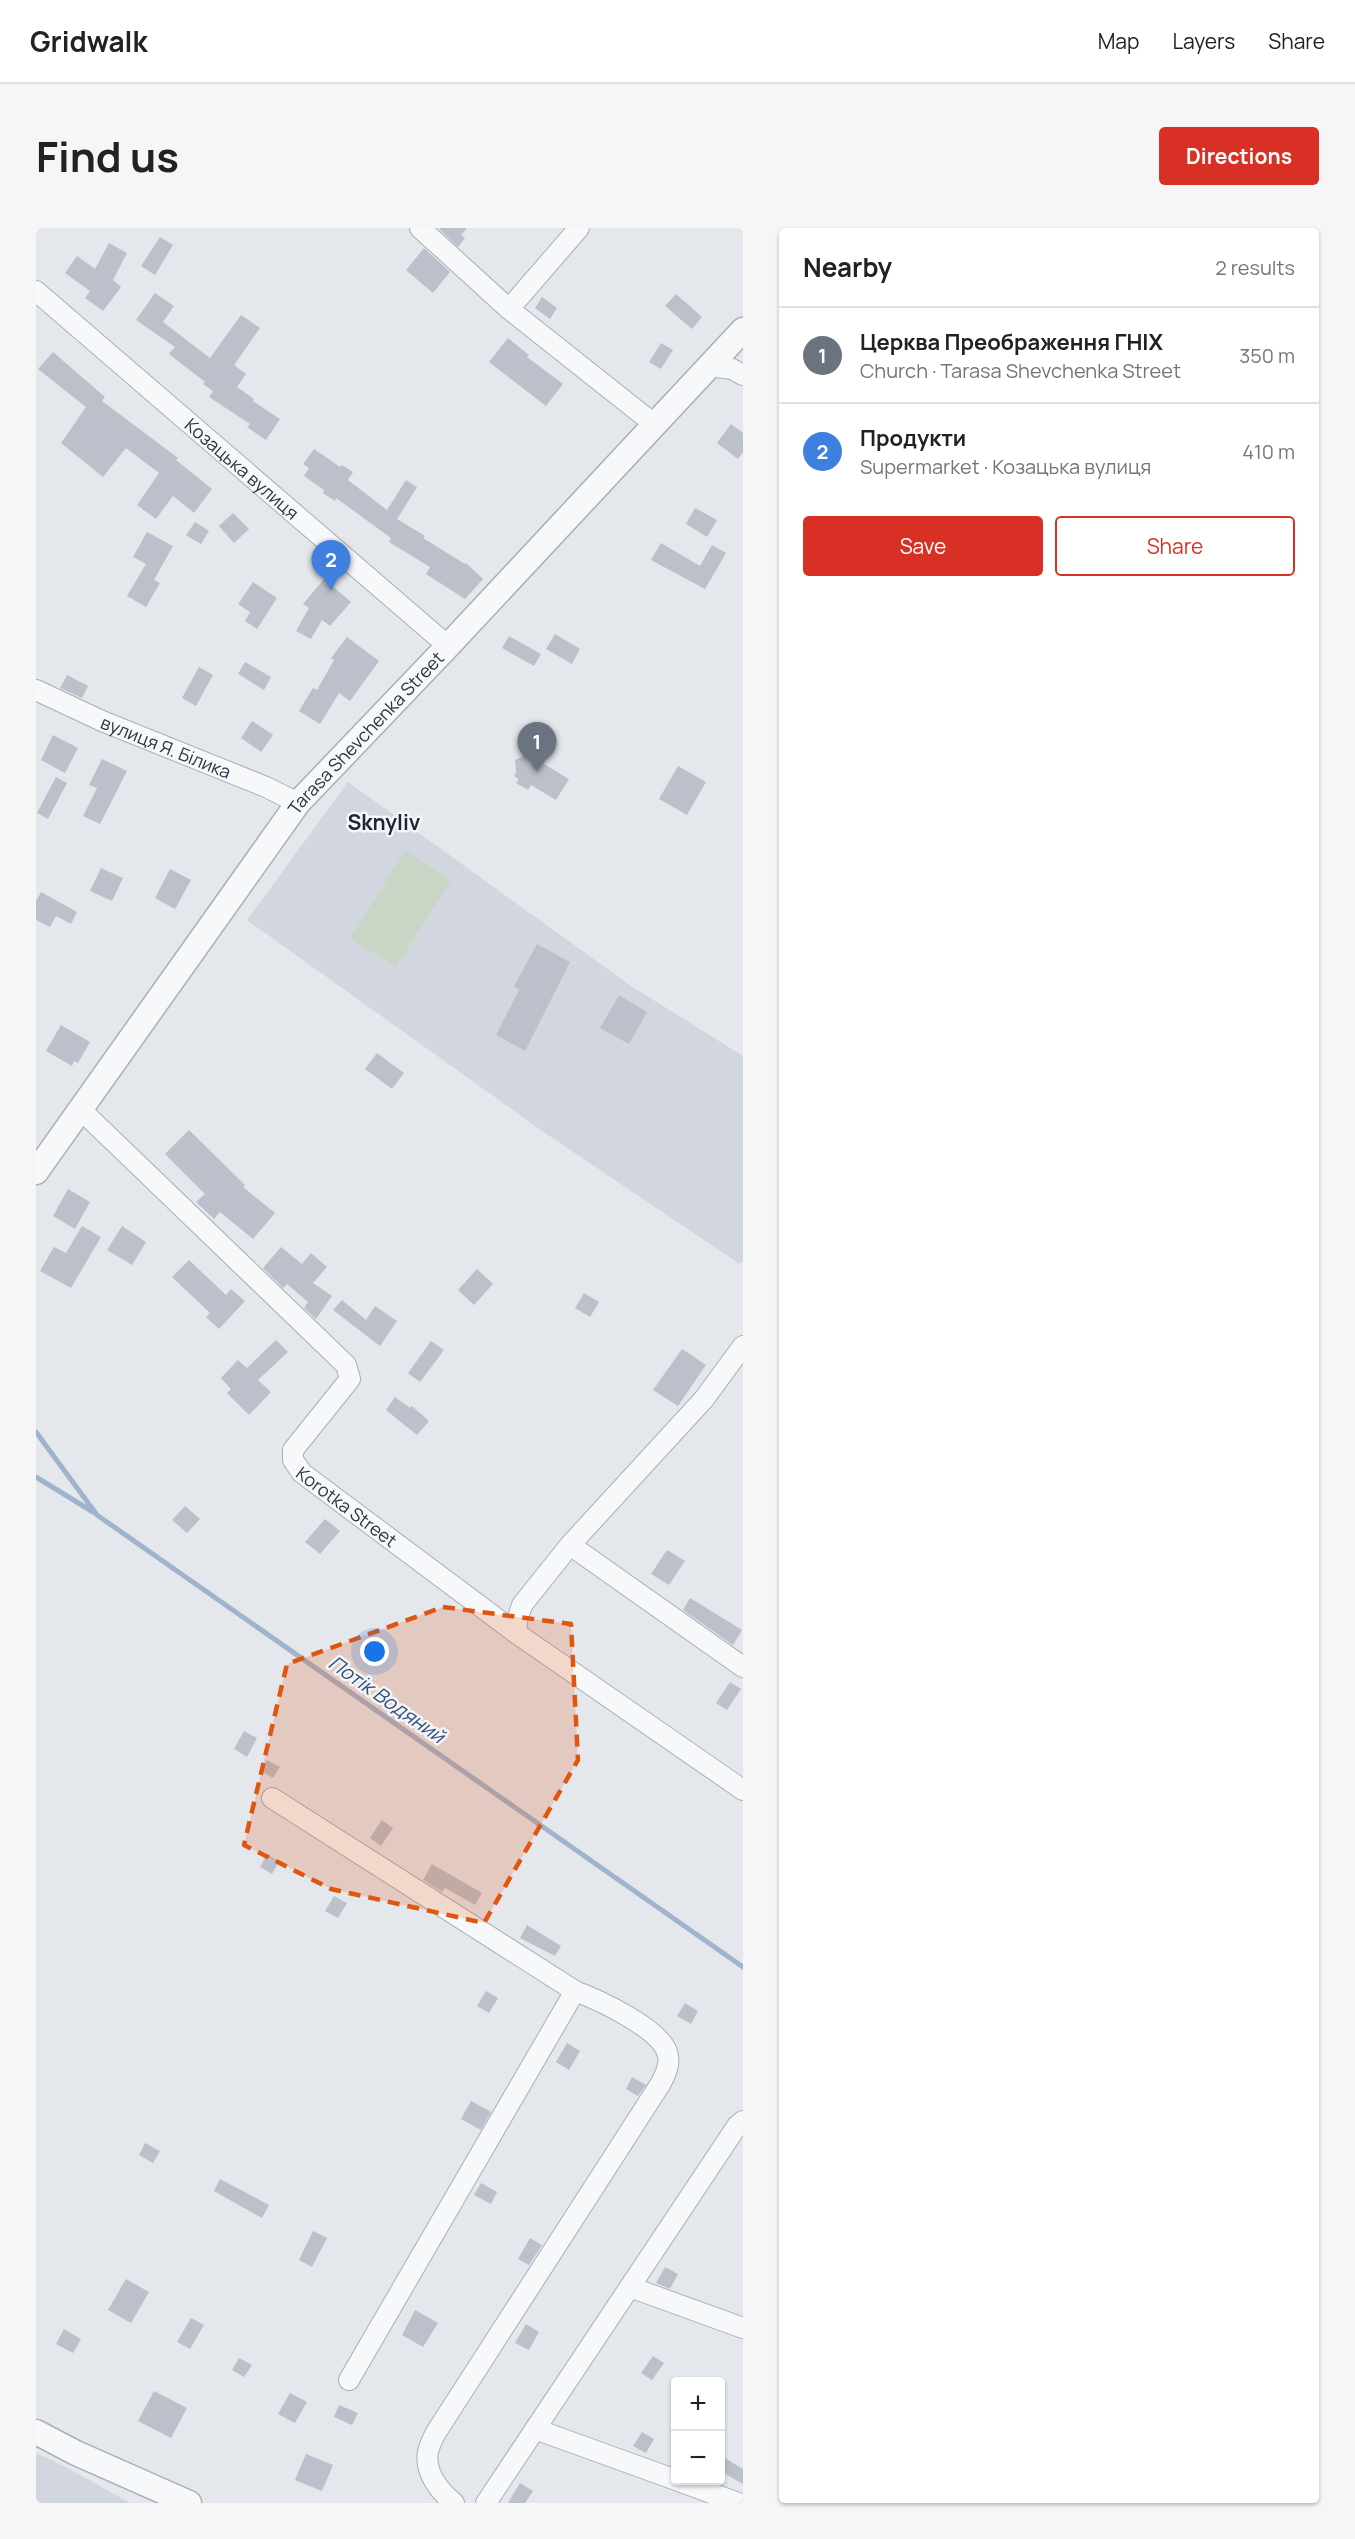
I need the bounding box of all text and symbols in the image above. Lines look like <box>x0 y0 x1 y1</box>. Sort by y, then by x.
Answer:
text: Gridwalk <box>30 22 147 60</box>
text: Map <box>1098 27 1139 55</box>
text: Layers <box>1172 27 1235 55</box>
text: Share <box>1268 27 1325 55</box>
text: Find us <box>36 127 179 185</box>
button: Directions <box>1159 127 1319 185</box>
text: Nearby <box>803 249 892 285</box>
text: 2 results <box>1215 254 1295 281</box>
text: Церква Преображення ГНІХ <box>860 327 1163 357</box>
text: 1 <box>818 342 827 369</box>
text: 350 m <box>1239 342 1295 369</box>
text: Church · Tarasa Shevchenka Street <box>860 357 1181 384</box>
street label: Козацька вулиця <box>180 413 304 524</box>
text: Продукти <box>860 423 966 453</box>
text: 2 <box>817 438 828 465</box>
text: 410 m <box>1242 438 1295 465</box>
text: Supermarket · Козацька вулиця <box>860 453 1151 480</box>
button: Save <box>803 516 1043 576</box>
button: Share <box>1055 516 1295 576</box>
pin: 2 <box>312 540 350 590</box>
street label: Tarasa Shevchenka Street <box>282 646 449 819</box>
street label: вулиця Я. Білика <box>97 710 235 784</box>
pin: 1 <box>518 722 556 772</box>
district label: Sknyliv <box>348 808 421 836</box>
street label: Korotka Street <box>291 1461 402 1552</box>
your location <box>360 1637 389 1666</box>
water label: Потік Водяний <box>324 1649 452 1750</box>
map controls <box>671 2377 725 2485</box>
button: + <box>671 2377 725 2431</box>
button: − <box>671 2431 725 2485</box>

